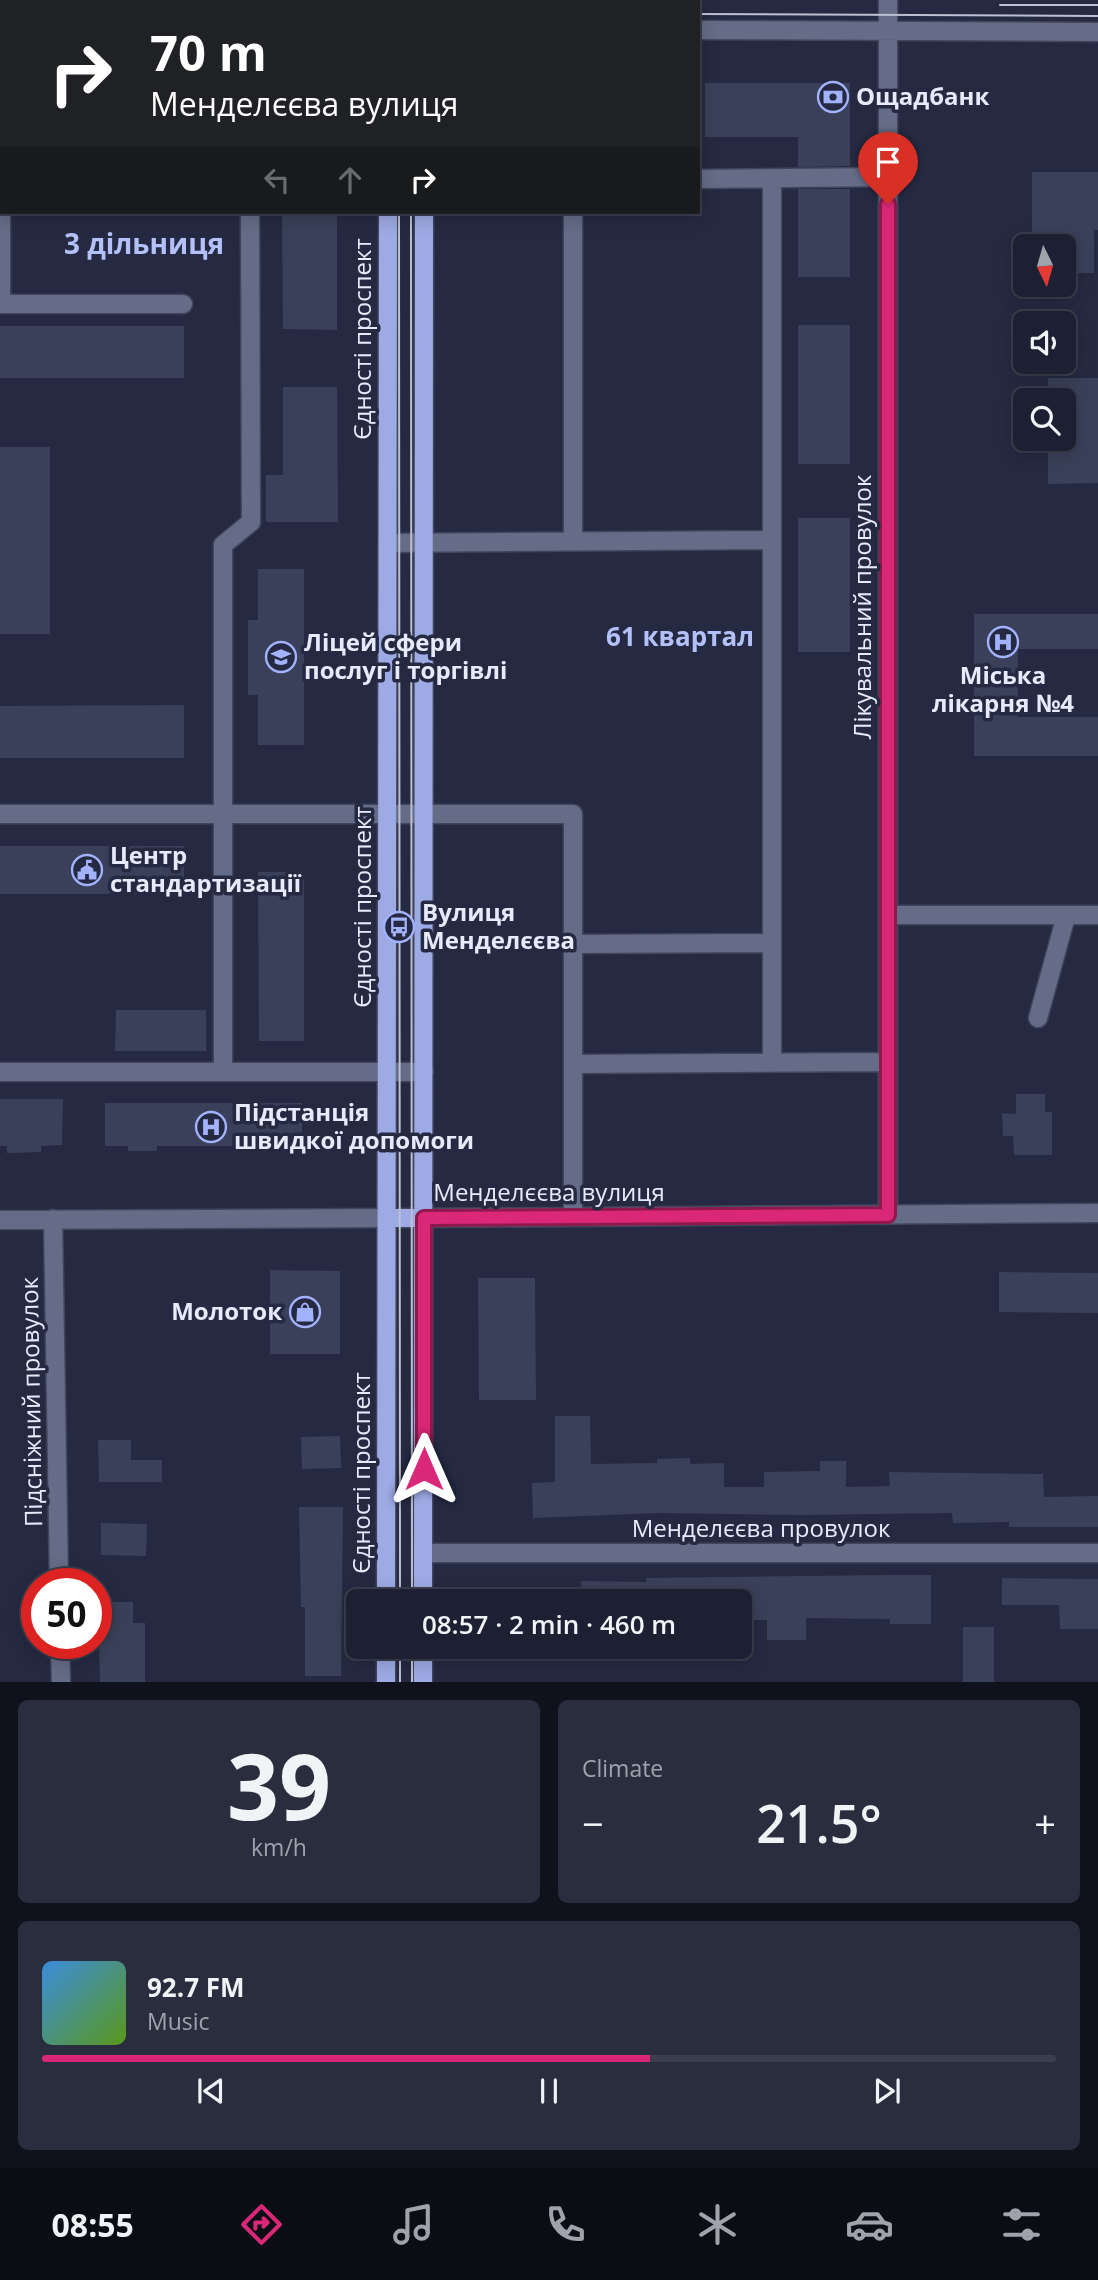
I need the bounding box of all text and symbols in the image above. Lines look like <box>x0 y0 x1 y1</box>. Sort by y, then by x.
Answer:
text: 70 m <box>150 19 267 85</box>
icon: right <box>35 28 126 119</box>
place label: Ощадбанк <box>856 79 989 112</box>
bank icon: Ощадбанк <box>816 80 850 114</box>
text: Менделєєва вулиця <box>150 82 459 125</box>
pin <box>858 132 918 204</box>
icon: arrive <box>869 143 907 181</box>
icon: left <box>258 161 296 199</box>
icon: ahead <box>331 161 369 199</box>
icon: right <box>404 161 442 199</box>
district label: 3 дільниця <box>64 224 224 262</box>
north arrow <box>1013 234 1076 298</box>
map controls <box>1013 234 1076 451</box>
street label: Єдності проспект <box>345 238 378 440</box>
button: sound <box>1013 311 1076 374</box>
button: search <box>1013 388 1076 451</box>
street label: Лікувальний провулок <box>845 474 878 739</box>
district label: 61 квартал <box>606 618 754 654</box>
place label: Ліцей сфери послуг і торгівлі <box>304 625 507 686</box>
hospital icon: Міська лікарня №4 <box>986 625 1020 659</box>
school or university icon: Ліцей сфери послуг і торгівлі <box>264 640 298 674</box>
place label: Міська лікарня №4 <box>932 658 1074 719</box>
street label: Єдності проспект <box>345 806 378 1008</box>
place label: Центр стандартизації <box>110 838 302 899</box>
public building icon: Центр стандартизації <box>70 853 104 887</box>
place label: Вулиця Менделєєва <box>422 895 575 956</box>
bus stop icon: Вулиця Менделєєва <box>382 910 416 944</box>
place label: Підстанція швидкої допомоги <box>234 1095 474 1156</box>
hospital icon: Підстанція швидкої допомоги <box>194 1110 228 1144</box>
street label: Менделєєва вулиця <box>433 1175 665 1208</box>
street label: Підсніжний провулок <box>12 1276 49 1527</box>
place label: Молоток <box>171 1294 282 1327</box>
shop icon: Молоток <box>288 1295 322 1329</box>
street label: Єдності проспект <box>344 1372 377 1574</box>
position arrow <box>387 1432 461 1506</box>
street label: Менделєєва провулок <box>632 1511 891 1544</box>
speed limit sign: 50 <box>21 1568 112 1659</box>
text: 08:57 · 2 min · 460 m <box>422 1606 676 1642</box>
text: 39 <box>227 1723 331 1847</box>
text: Climate <box>582 1752 663 1784</box>
text: 21.5° <box>756 1787 882 1858</box>
text: − <box>582 1797 604 1849</box>
text: + <box>1034 1797 1056 1849</box>
text: km/h <box>251 1831 307 1863</box>
text: 92.7 FM <box>147 1969 245 2005</box>
text: Music <box>147 2005 210 2037</box>
icon: previous <box>192 2072 230 2110</box>
icon: pause <box>530 2072 568 2110</box>
icon: next <box>868 2072 906 2110</box>
icon: directions <box>237 2200 286 2249</box>
icon: music <box>389 2200 438 2249</box>
icon: phone <box>541 2200 590 2249</box>
icon: climate <box>693 2200 742 2249</box>
icon: car <box>845 2200 894 2249</box>
icon: filters <box>997 2200 1046 2249</box>
text: 08:55 <box>52 2203 134 2246</box>

